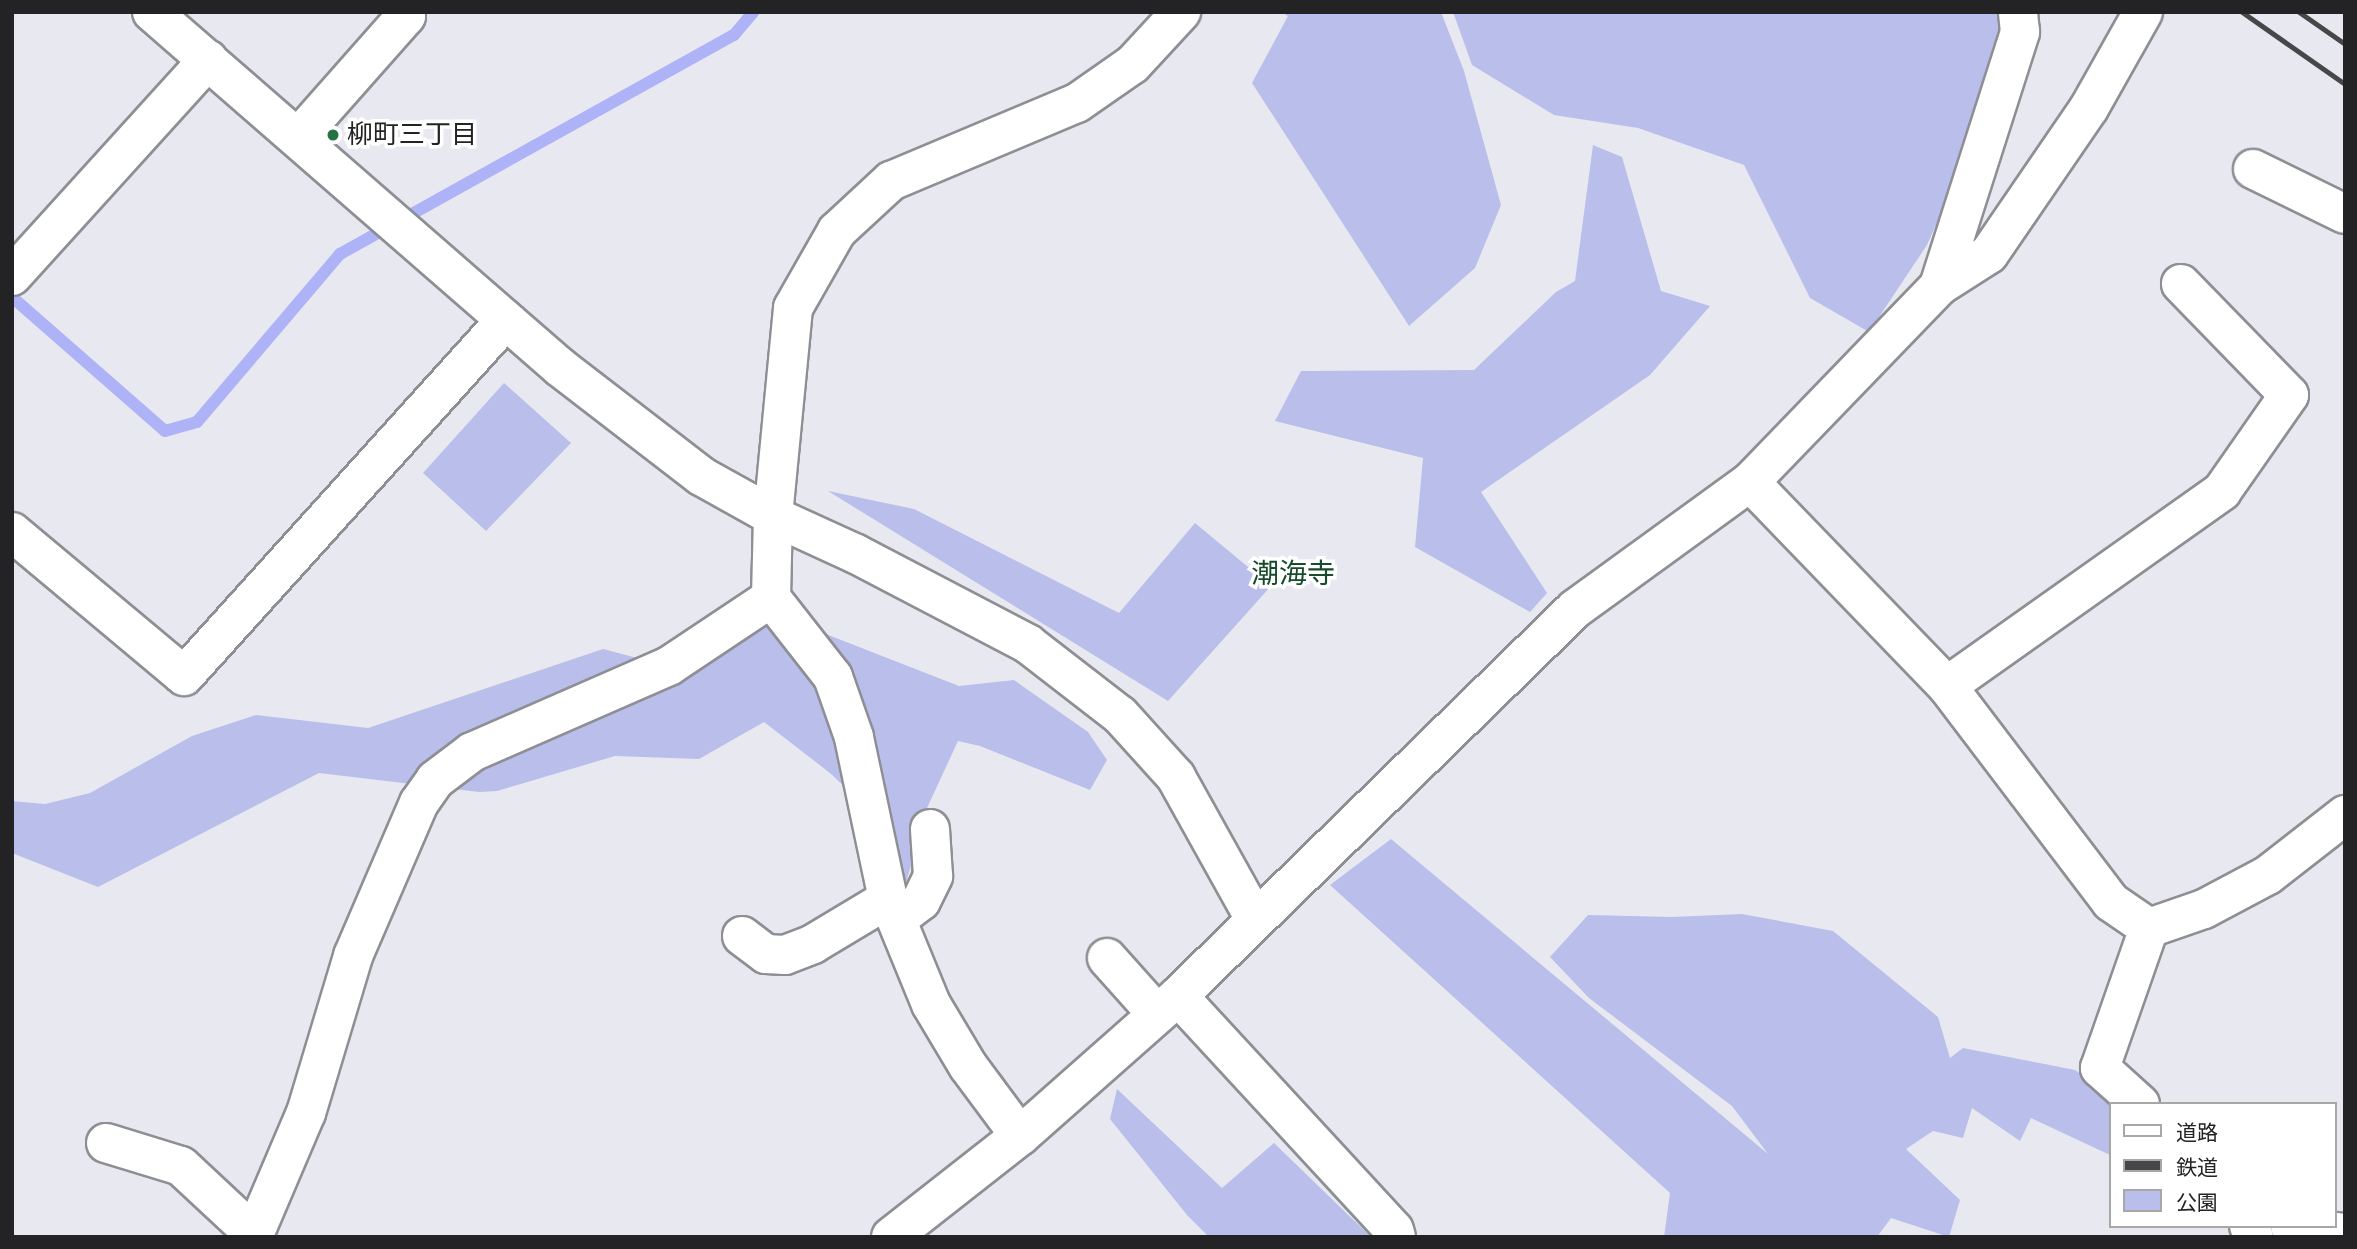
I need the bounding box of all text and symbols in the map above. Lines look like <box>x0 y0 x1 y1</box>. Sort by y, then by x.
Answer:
place label: 柳町三丁目 <box>347 119 477 151</box>
marker: 柳町三丁目 <box>325 127 341 143</box>
district label: 潮海寺 <box>1251 557 1335 591</box>
legend <box>2108 1102 2336 1228</box>
text: 道路 <box>2176 1121 2218 1145</box>
text: 鉄道 <box>2176 1156 2218 1180</box>
text: 公園 <box>2176 1191 2218 1215</box>

